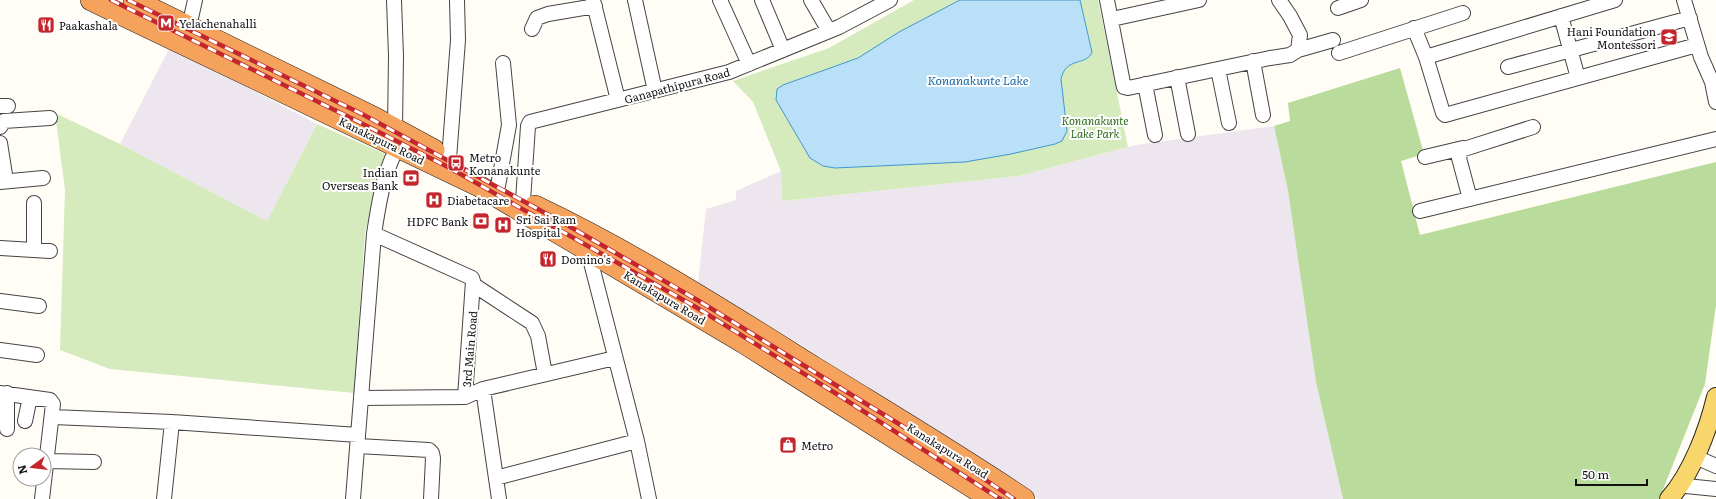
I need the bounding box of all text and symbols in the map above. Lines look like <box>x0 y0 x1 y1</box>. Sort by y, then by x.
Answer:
metro station icon: Yelachenahalli <box>156 13 176 33</box>
restaurant icon: Paakashala <box>36 15 56 35</box>
place label: Yelachenahalli <box>179 15 257 31</box>
place label: Paakashala <box>59 17 118 33</box>
place label: Hani Foundation Montessori <box>1567 23 1656 52</box>
school or university icon: Hani Foundation Montessori <box>1659 27 1679 47</box>
street label: Ganapathipura Road <box>622 63 732 107</box>
water label: Konanakunte Lake <box>927 71 1029 89</box>
street label: Kanakapura Road <box>337 112 428 168</box>
park label: Konanakunte Lake Park <box>1062 112 1128 141</box>
place label: Metro Konanakunte <box>469 149 541 178</box>
bus stop icon: Metro Konanakunte <box>446 153 466 173</box>
place label: Indian Overseas Bank <box>322 164 398 193</box>
bank icon: Indian Overseas Bank <box>401 168 421 188</box>
hospital icon: Diabetacare <box>424 190 444 210</box>
place label: Diabetacare <box>447 192 509 208</box>
bank icon: HDFC Bank <box>471 211 491 231</box>
place label: Sri Sai Ram Hospital <box>516 211 577 240</box>
place label: HDFC Bank <box>407 213 468 229</box>
hospital icon: Sri Sai Ram Hospital <box>493 215 513 235</box>
restaurant icon: Domino's <box>538 249 558 269</box>
place label: Domino's <box>561 251 611 267</box>
street label: Kanakapura Road <box>621 266 709 328</box>
street label: 3rd Main Road <box>458 310 480 388</box>
street label: Kanakapura Road <box>904 418 992 482</box>
shop icon: Metro <box>778 435 798 455</box>
place label: Metro <box>801 437 833 453</box>
north arrow <box>12 447 52 487</box>
scale bar <box>1576 461 1647 487</box>
text: N <box>12 463 30 476</box>
text: 50 m <box>1582 465 1609 483</box>

